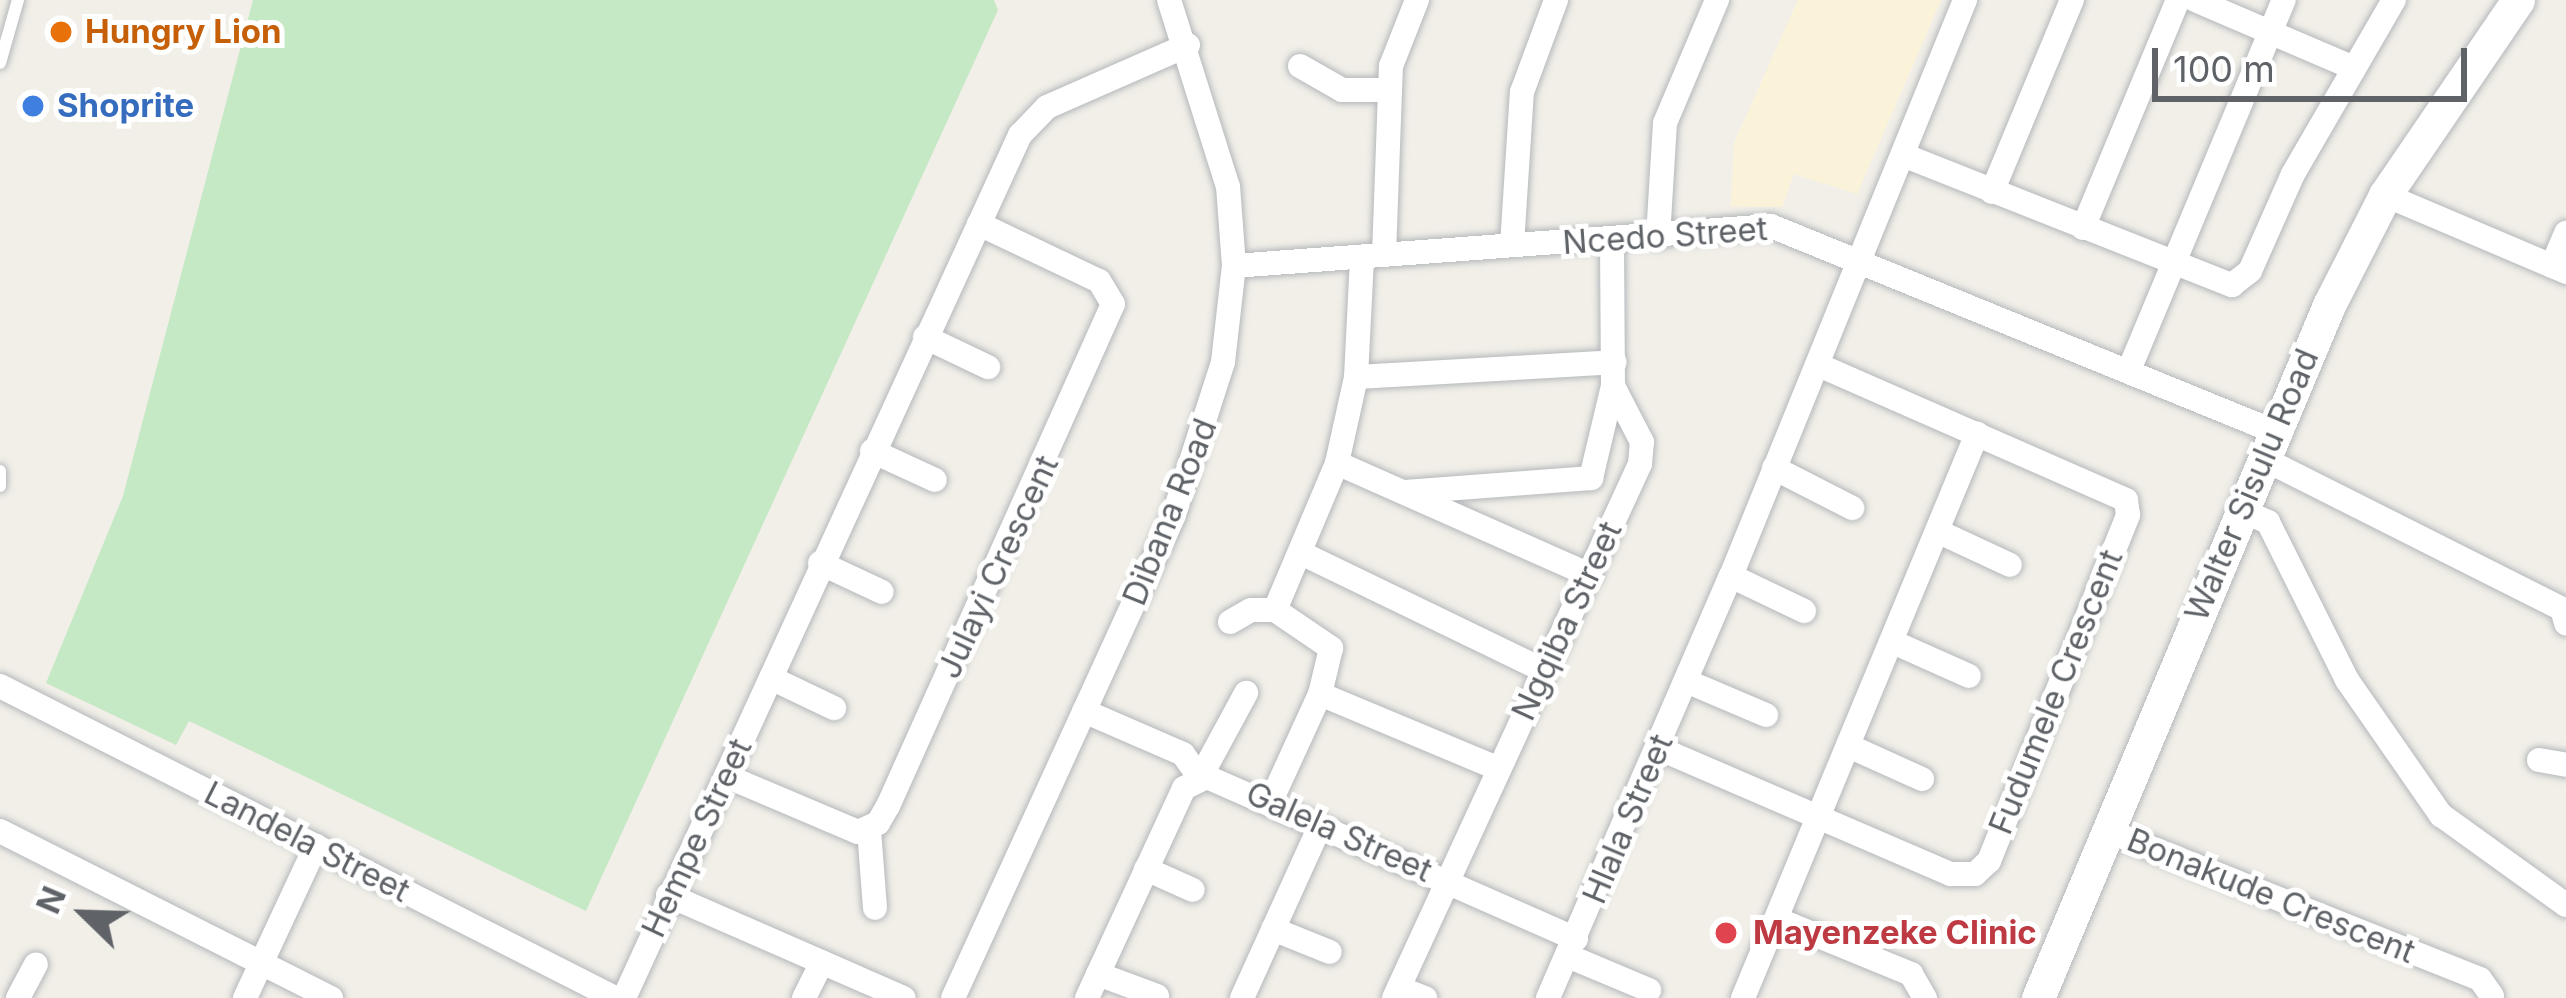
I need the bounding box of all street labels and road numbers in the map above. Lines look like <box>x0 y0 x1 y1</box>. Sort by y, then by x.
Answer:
street label: Ncedo Street <box>1561 209 1769 263</box>
street label: Walter Sisulu Road <box>2177 343 2327 627</box>
street label: Dibana Road <box>1115 413 1225 611</box>
street label: Julayi Crescent <box>929 449 1067 685</box>
street label: Ngqiba Street <box>1504 515 1630 727</box>
street label: Fudumele Crescent <box>1981 544 2131 840</box>
street label: Hlala Street <box>1575 728 1681 910</box>
street label: Hempe Street <box>634 732 760 944</box>
street label: Landela Street <box>198 773 416 911</box>
street label: Galela Street <box>1240 773 1438 891</box>
street label: Bonakude Crescent <box>2121 820 2421 972</box>

